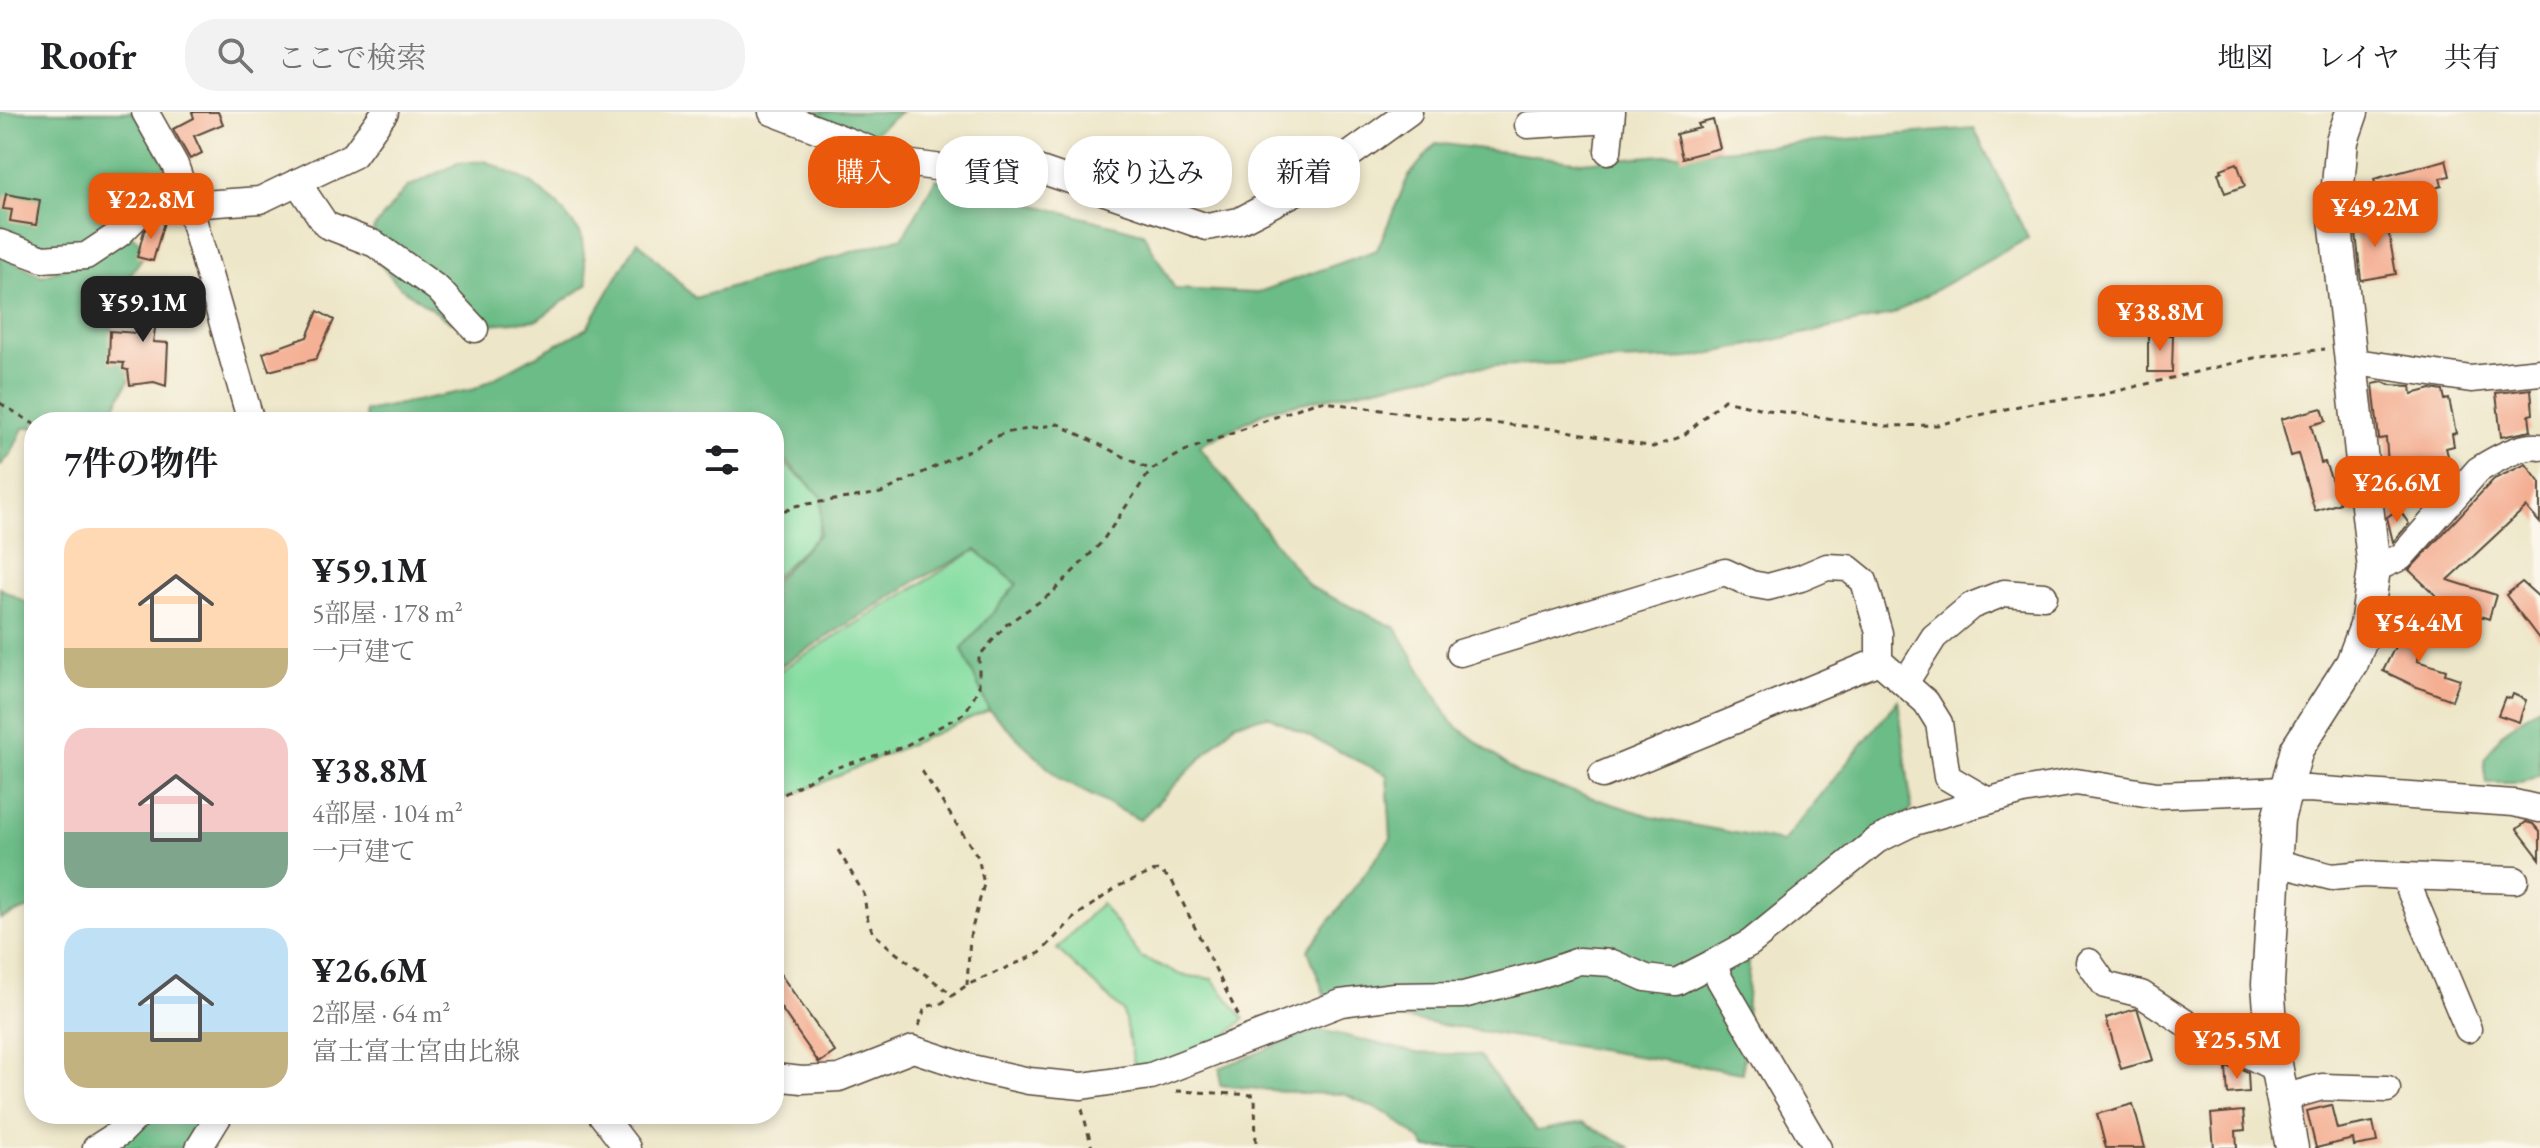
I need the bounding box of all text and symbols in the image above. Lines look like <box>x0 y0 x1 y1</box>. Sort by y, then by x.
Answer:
search box <box>185 19 745 91</box>
text: Roofr <box>40 31 137 80</box>
icon: search <box>213 33 257 77</box>
text: ここで検索 <box>277 38 427 77</box>
text: 地図 <box>2217 39 2273 75</box>
text: レイヤ <box>2317 39 2400 75</box>
text: 共有 <box>2444 39 2500 75</box>
chip: 購入 <box>808 136 920 208</box>
chip: 賃貸 <box>936 136 1048 208</box>
chip: 絞り込み <box>1064 136 1232 208</box>
chip: 新着 <box>1248 136 1360 208</box>
pin: ¥22.8M <box>86 173 216 241</box>
pin: ¥49.2M <box>2310 181 2440 249</box>
text: ¥22.8M <box>107 182 195 216</box>
text: ¥49.2M <box>2331 190 2419 224</box>
pin: ¥59.1M <box>78 276 208 344</box>
text: ¥59.1M <box>99 285 187 319</box>
pin: ¥38.8M <box>2095 285 2225 353</box>
text: ¥38.8M <box>2116 294 2204 328</box>
icon: filters <box>700 438 744 482</box>
text: 7件の物件 <box>64 441 218 485</box>
pin: ¥26.6M <box>2332 456 2462 524</box>
text: ¥26.6M <box>2353 465 2441 499</box>
text: ¥59.1M <box>312 548 428 592</box>
icon: home <box>128 560 224 656</box>
text: 5部屋 · 178 m² <box>312 596 463 630</box>
pin: ¥54.4M <box>2354 596 2484 664</box>
text: ¥54.4M <box>2375 605 2463 639</box>
text: 一戸建て <box>312 634 416 668</box>
text: ¥38.8M <box>312 748 428 792</box>
icon: home <box>128 760 224 856</box>
text: 4部屋 · 104 m² <box>312 796 463 830</box>
text: 一戸建て <box>312 834 416 868</box>
text: ¥26.6M <box>312 948 428 992</box>
icon: home <box>128 960 224 1056</box>
text: 2部屋 · 64 m² <box>312 996 450 1030</box>
pin: ¥25.5M <box>2172 1013 2302 1081</box>
text: ¥25.5M <box>2193 1022 2281 1056</box>
text: 富士富士宮由比線 <box>312 1034 520 1068</box>

